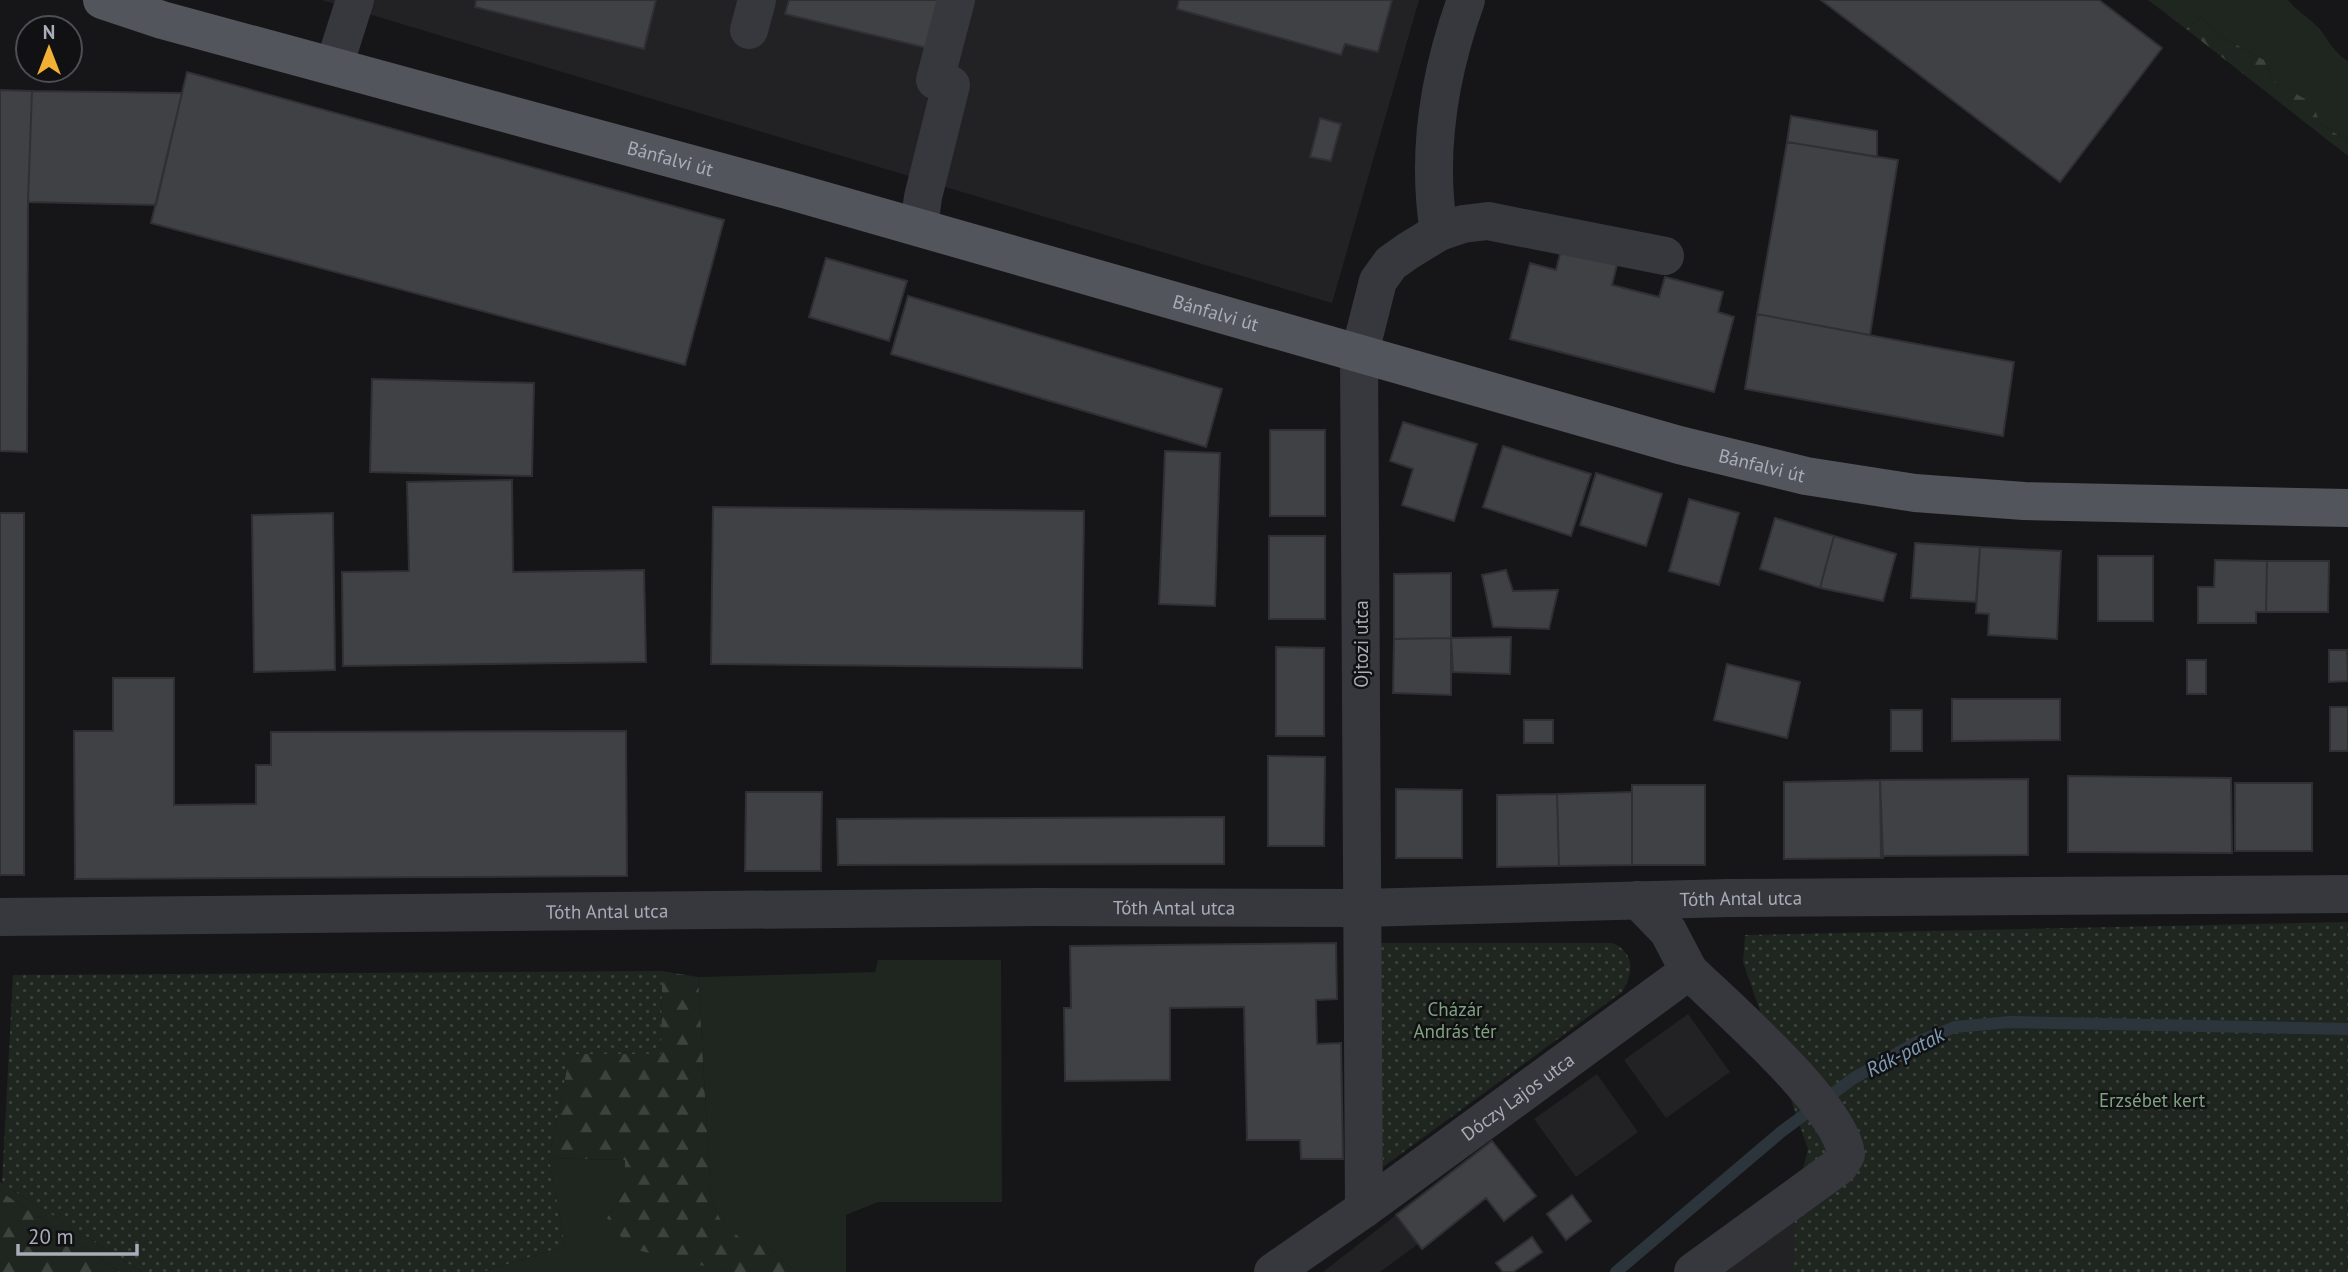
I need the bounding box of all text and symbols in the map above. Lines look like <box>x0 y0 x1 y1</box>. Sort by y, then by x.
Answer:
north arrow <box>14 14 84 84</box>
text: N <box>43 20 55 44</box>
street label: Bánfalvi út <box>625 135 716 182</box>
street label: Bánfalvi út <box>1170 289 1262 336</box>
street label: Bánfalvi út <box>1716 443 1808 487</box>
street label: Ojtozi utca <box>1349 600 1373 688</box>
street label: Tóth Antal utca <box>1679 886 1802 911</box>
street label: Tóth Antal utca <box>1113 895 1235 920</box>
street label: Tóth Antal utca <box>546 899 668 924</box>
park label: Cházár András tér <box>1413 997 1497 1043</box>
water label: Rák-patak <box>1861 1020 1950 1083</box>
street label: Dóczy Lajos utca <box>1456 1047 1579 1146</box>
park label: Erzsébet kert <box>2099 1088 2206 1112</box>
scale bar <box>18 1212 136 1256</box>
text: 20 m <box>28 1223 74 1250</box>

